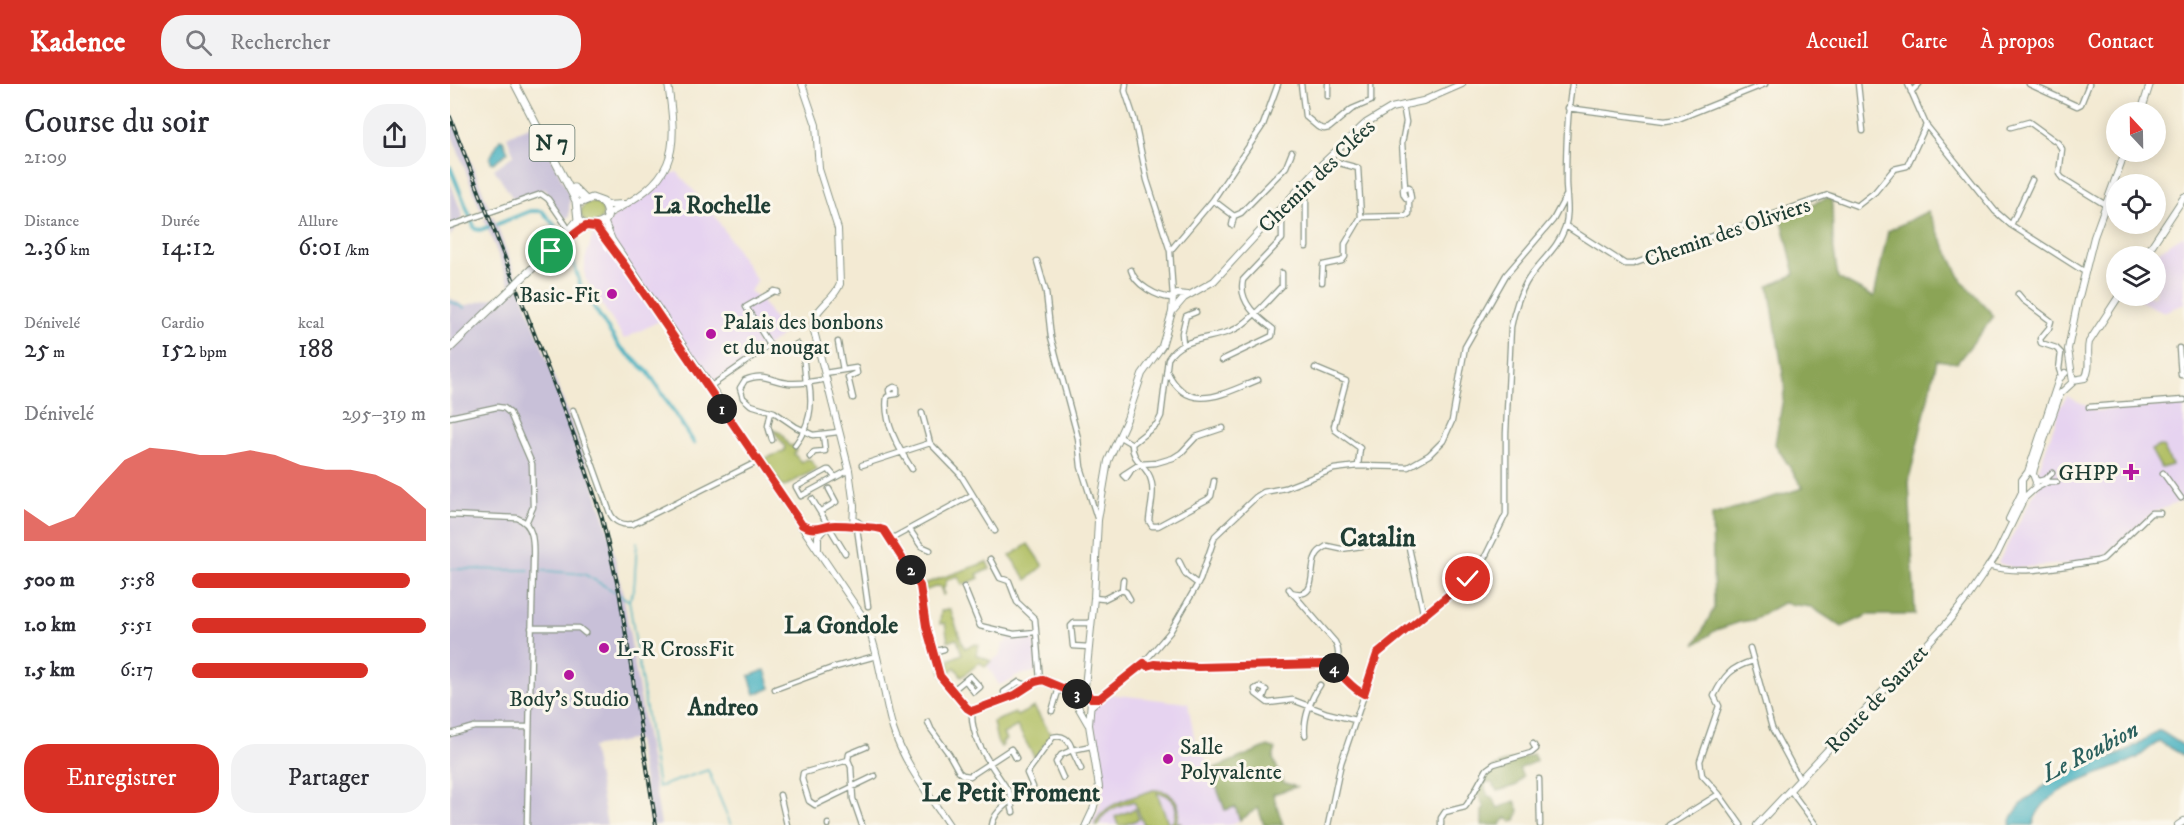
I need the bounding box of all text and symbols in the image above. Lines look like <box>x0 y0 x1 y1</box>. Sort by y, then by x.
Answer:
search box <box>161 15 581 69</box>
text: Kadence <box>30 25 125 60</box>
icon: search <box>182 26 215 59</box>
text: Rechercher <box>230 29 330 56</box>
text: Accueil <box>1806 29 1868 55</box>
text: Carte <box>1901 29 1947 55</box>
text: À propos <box>1980 29 2055 55</box>
text: Contact <box>2088 29 2154 55</box>
text: Course du soir <box>24 102 209 143</box>
north arrow <box>2106 102 2166 162</box>
map controls <box>2106 102 2166 306</box>
button: share <box>363 104 426 167</box>
street label: Chemin des Clées <box>1253 113 1381 239</box>
road number: N 7 <box>530 125 574 161</box>
text: 21:09 <box>24 145 67 170</box>
button: locate <box>2106 174 2166 234</box>
district label: La Rochelle <box>653 191 771 221</box>
street label: Chemin des Oliviers <box>1641 191 1814 273</box>
text: Distance <box>24 211 79 231</box>
text: Durée <box>161 211 200 231</box>
text: Allure <box>298 211 338 231</box>
pin <box>525 225 576 276</box>
text: 2.36 <box>24 231 67 264</box>
text: 14:12 <box>161 231 215 264</box>
text: 6:01 <box>298 231 342 264</box>
icon: arrive <box>534 234 567 267</box>
text: km <box>67 240 90 260</box>
text: /km <box>342 240 369 260</box>
button: layers <box>2106 246 2166 306</box>
place label: Basic-Fit <box>519 282 600 309</box>
marker: Basic-Fit <box>605 287 619 301</box>
place label: Palais des bonbons et du nougat <box>723 309 883 361</box>
text: Dénivelé <box>24 313 80 333</box>
text: Cardio <box>161 313 204 333</box>
text: kcal <box>298 313 324 333</box>
marker: Palais des bonbons et du nougat <box>704 327 718 341</box>
text: 25 <box>24 333 50 366</box>
text: 152 <box>161 333 196 366</box>
text: 188 <box>298 333 334 366</box>
text: m <box>50 342 65 362</box>
text: bpm <box>196 342 227 362</box>
pin: 1 <box>707 394 737 424</box>
text: 1 <box>719 399 725 419</box>
text: Dénivelé <box>24 402 94 427</box>
text: 295–319 m <box>342 402 426 427</box>
place label: GHPP <box>2059 460 2118 487</box>
marker: GHPP <box>2122 463 2140 481</box>
district label: Catalin <box>1340 522 1416 555</box>
pin <box>1442 553 1493 604</box>
pin: 2 <box>896 555 926 585</box>
text: 2 <box>907 560 915 580</box>
icon: check <box>1451 562 1484 595</box>
text: 500 m <box>24 568 75 593</box>
text: 5:58 <box>120 568 155 593</box>
district label: La Gondole <box>784 611 898 641</box>
text: 1.0 km <box>24 613 76 638</box>
text: 5:51 <box>120 613 152 638</box>
place label: L-R CrossFit <box>616 636 734 663</box>
street label: Route de Sauzet <box>1820 639 1934 759</box>
marker: L-R CrossFit <box>597 641 611 655</box>
pin: 4 <box>1319 653 1349 683</box>
text: 1.5 km <box>24 658 75 683</box>
text: 6:17 <box>120 658 154 683</box>
text: 4 <box>1329 658 1339 678</box>
marker: Body's Studio <box>562 668 576 682</box>
pin: 3 <box>1062 679 1092 709</box>
text: 3 <box>1074 684 1080 704</box>
place label: Body's Studio <box>509 686 629 713</box>
district label: Andreo <box>687 693 758 723</box>
water label: Le Roubion <box>2035 715 2144 790</box>
place label: Salle Polyvalente <box>1180 734 1282 786</box>
button: Enregistrer <box>24 744 219 813</box>
button: Partager <box>231 744 426 813</box>
marker: Salle Polyvalente <box>1161 752 1175 766</box>
district label: Le Petit Froment <box>922 777 1101 810</box>

